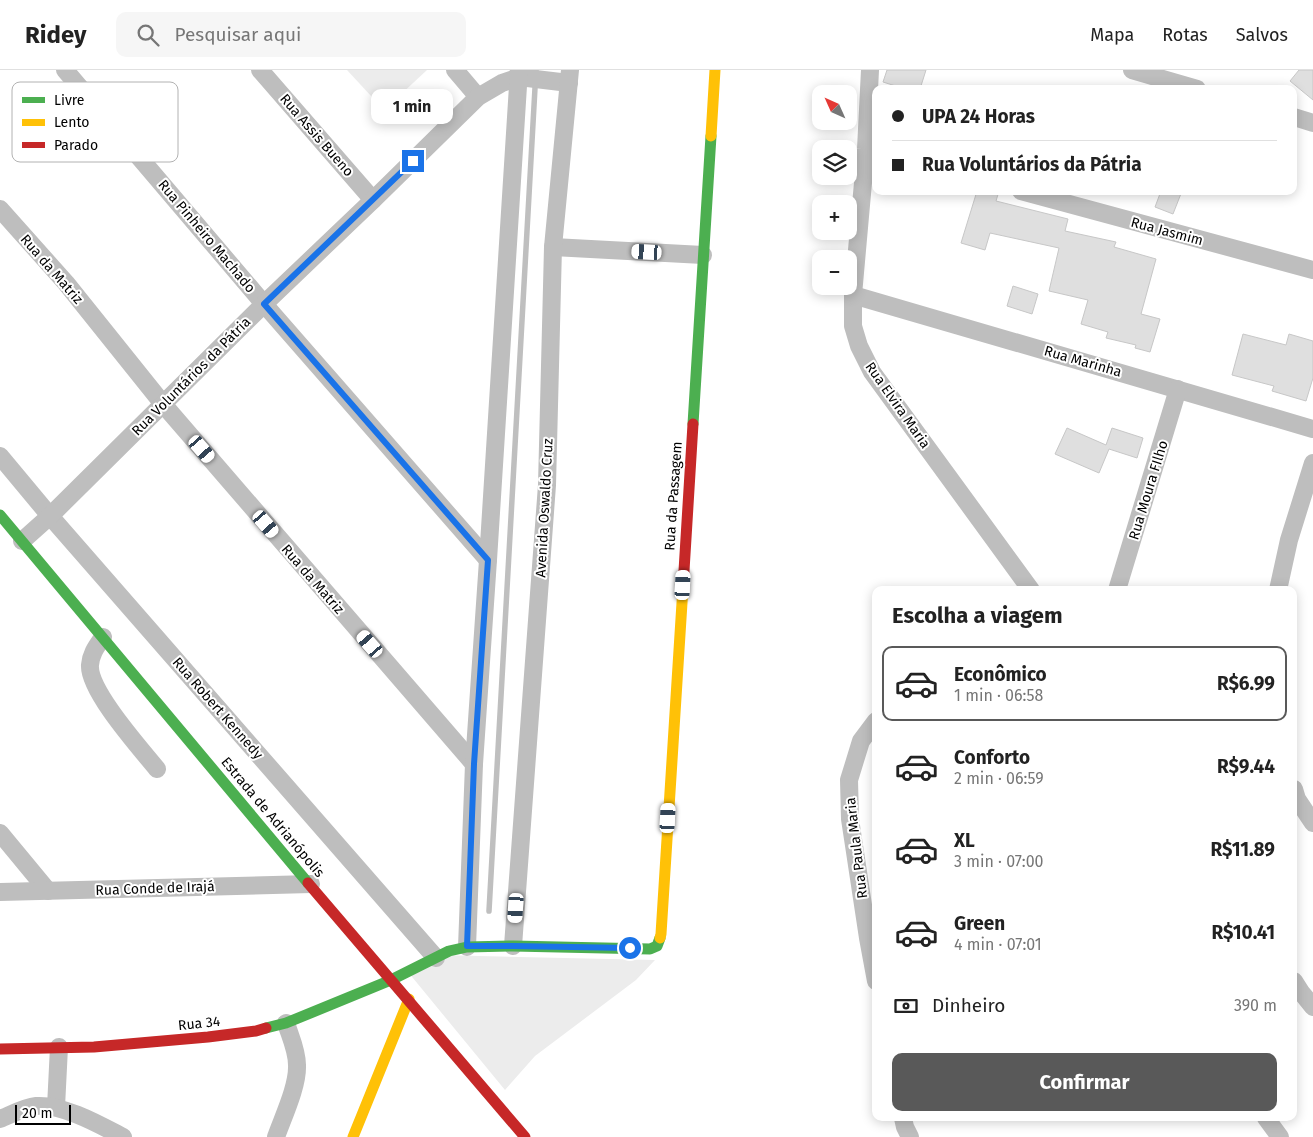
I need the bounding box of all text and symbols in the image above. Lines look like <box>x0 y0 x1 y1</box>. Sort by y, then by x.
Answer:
search box <box>116 12 466 57</box>
text: Ridey <box>25 21 86 49</box>
icon: search <box>134 21 162 49</box>
text: Pesquisar aqui <box>174 23 301 46</box>
text: Mapa <box>1090 24 1134 46</box>
text: Rotas <box>1162 24 1208 46</box>
text: Salvos <box>1236 24 1288 46</box>
legend <box>12 82 178 162</box>
north arrow <box>812 85 858 130</box>
map controls <box>812 85 857 295</box>
callout: 1 min <box>372 88 454 124</box>
street label: Rua Assis Bueno <box>276 91 357 180</box>
text: Livre <box>54 92 84 109</box>
text: 1 min <box>393 97 431 116</box>
text: UPA 24 Horas <box>922 105 1035 128</box>
text: Lento <box>54 114 89 131</box>
text: Parado <box>54 137 98 154</box>
button: layers <box>812 140 857 185</box>
route end <box>402 150 424 172</box>
text: Rua Voluntários da Pátria <box>922 153 1142 176</box>
street label: Rua Pinheiro Machado <box>154 176 259 296</box>
button: + <box>812 195 857 240</box>
street label: Rua Jasmim <box>1129 214 1205 249</box>
street label: Rua da Matriz <box>17 231 86 308</box>
car <box>631 244 662 260</box>
button: − <box>812 250 857 295</box>
street label: Rua Voluntários da Pátria <box>128 313 254 439</box>
street label: Rua Marinha <box>1042 342 1124 381</box>
street label: Rua Elvira Maria <box>861 359 934 452</box>
car <box>186 433 217 465</box>
street label: Avenida Oswaldo Cruz <box>532 438 557 578</box>
street label: Rua Moura FIlho <box>1125 438 1172 542</box>
street label: Rua da Passagem <box>661 441 686 551</box>
car <box>250 508 281 540</box>
street label: Rua da Matriz <box>278 541 347 618</box>
car <box>674 570 691 600</box>
text: Escolha a viagem <box>892 602 1063 629</box>
car <box>354 628 385 660</box>
street label: Rua Robert Kennedy <box>169 654 267 763</box>
icon: car <box>894 661 939 706</box>
text: Econômico <box>954 663 1047 686</box>
text: R$6.99 <box>1217 672 1275 695</box>
text: 1 min · 06:58 <box>954 686 1043 705</box>
icon: car <box>894 744 939 789</box>
text: Conforto <box>954 746 1030 769</box>
street label: Estrada de Adrianópolis <box>217 754 328 881</box>
text: R$9.44 <box>1217 755 1275 778</box>
text: 2 min · 06:59 <box>954 769 1044 788</box>
street label: Rua Paula Maria <box>842 796 871 900</box>
car <box>659 803 676 833</box>
icon: car <box>894 827 939 872</box>
text: XL <box>954 829 975 852</box>
text: R$11.89 <box>1210 838 1275 861</box>
text: 3 min · 07:00 <box>954 852 1044 871</box>
street label: Rua Conde de Irajá <box>95 878 215 899</box>
car <box>507 893 524 923</box>
icon: car <box>894 910 939 955</box>
text: Green <box>954 912 1005 935</box>
text: R$10.41 <box>1211 921 1275 944</box>
text: 4 min · 07:01 <box>954 935 1042 954</box>
route start <box>619 937 641 959</box>
icon: cash <box>892 992 920 1020</box>
text: Dinheiro <box>932 994 1005 1017</box>
text: 390 m <box>1234 996 1277 1015</box>
street label: Rua 34 <box>177 1013 222 1034</box>
button: Confirmar <box>892 1053 1277 1111</box>
scale bar <box>15 1102 71 1125</box>
text: 20 m <box>22 1105 52 1122</box>

